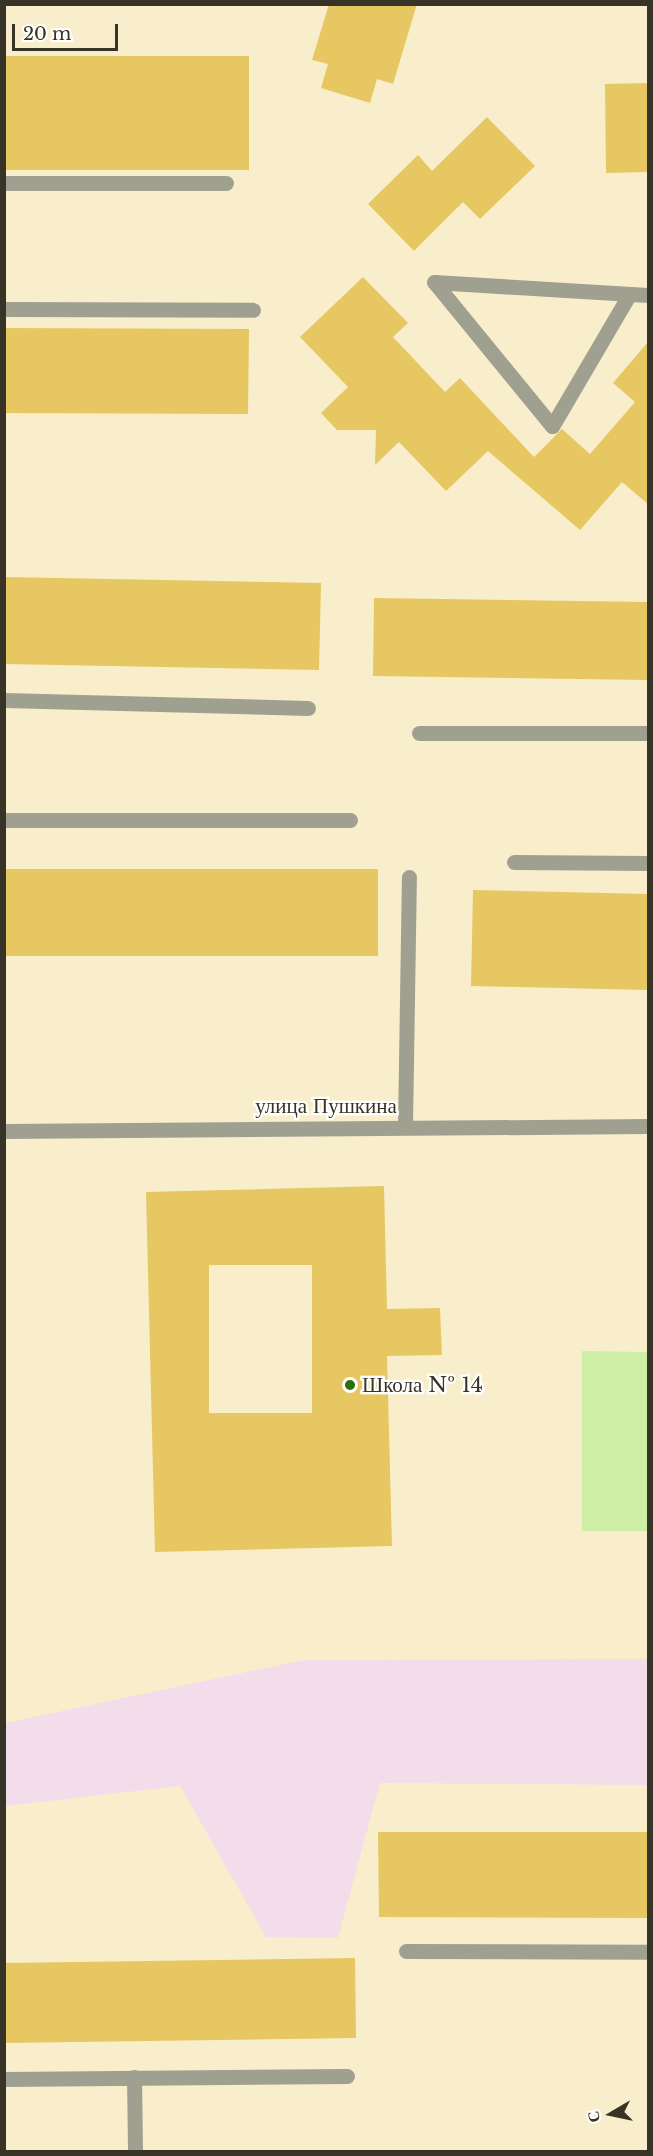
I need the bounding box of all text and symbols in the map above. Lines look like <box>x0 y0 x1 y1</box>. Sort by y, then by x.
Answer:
scale bar <box>15 12 122 50</box>
text: 20 m <box>23 23 71 45</box>
street label: улица Пушкина <box>255 1093 397 1119</box>
place label: Школа № 14 <box>362 1372 483 1398</box>
marker: Школа № 14 <box>343 1378 357 1392</box>
north arrow <box>581 2084 641 2144</box>
text: С <box>582 2110 604 2124</box>

